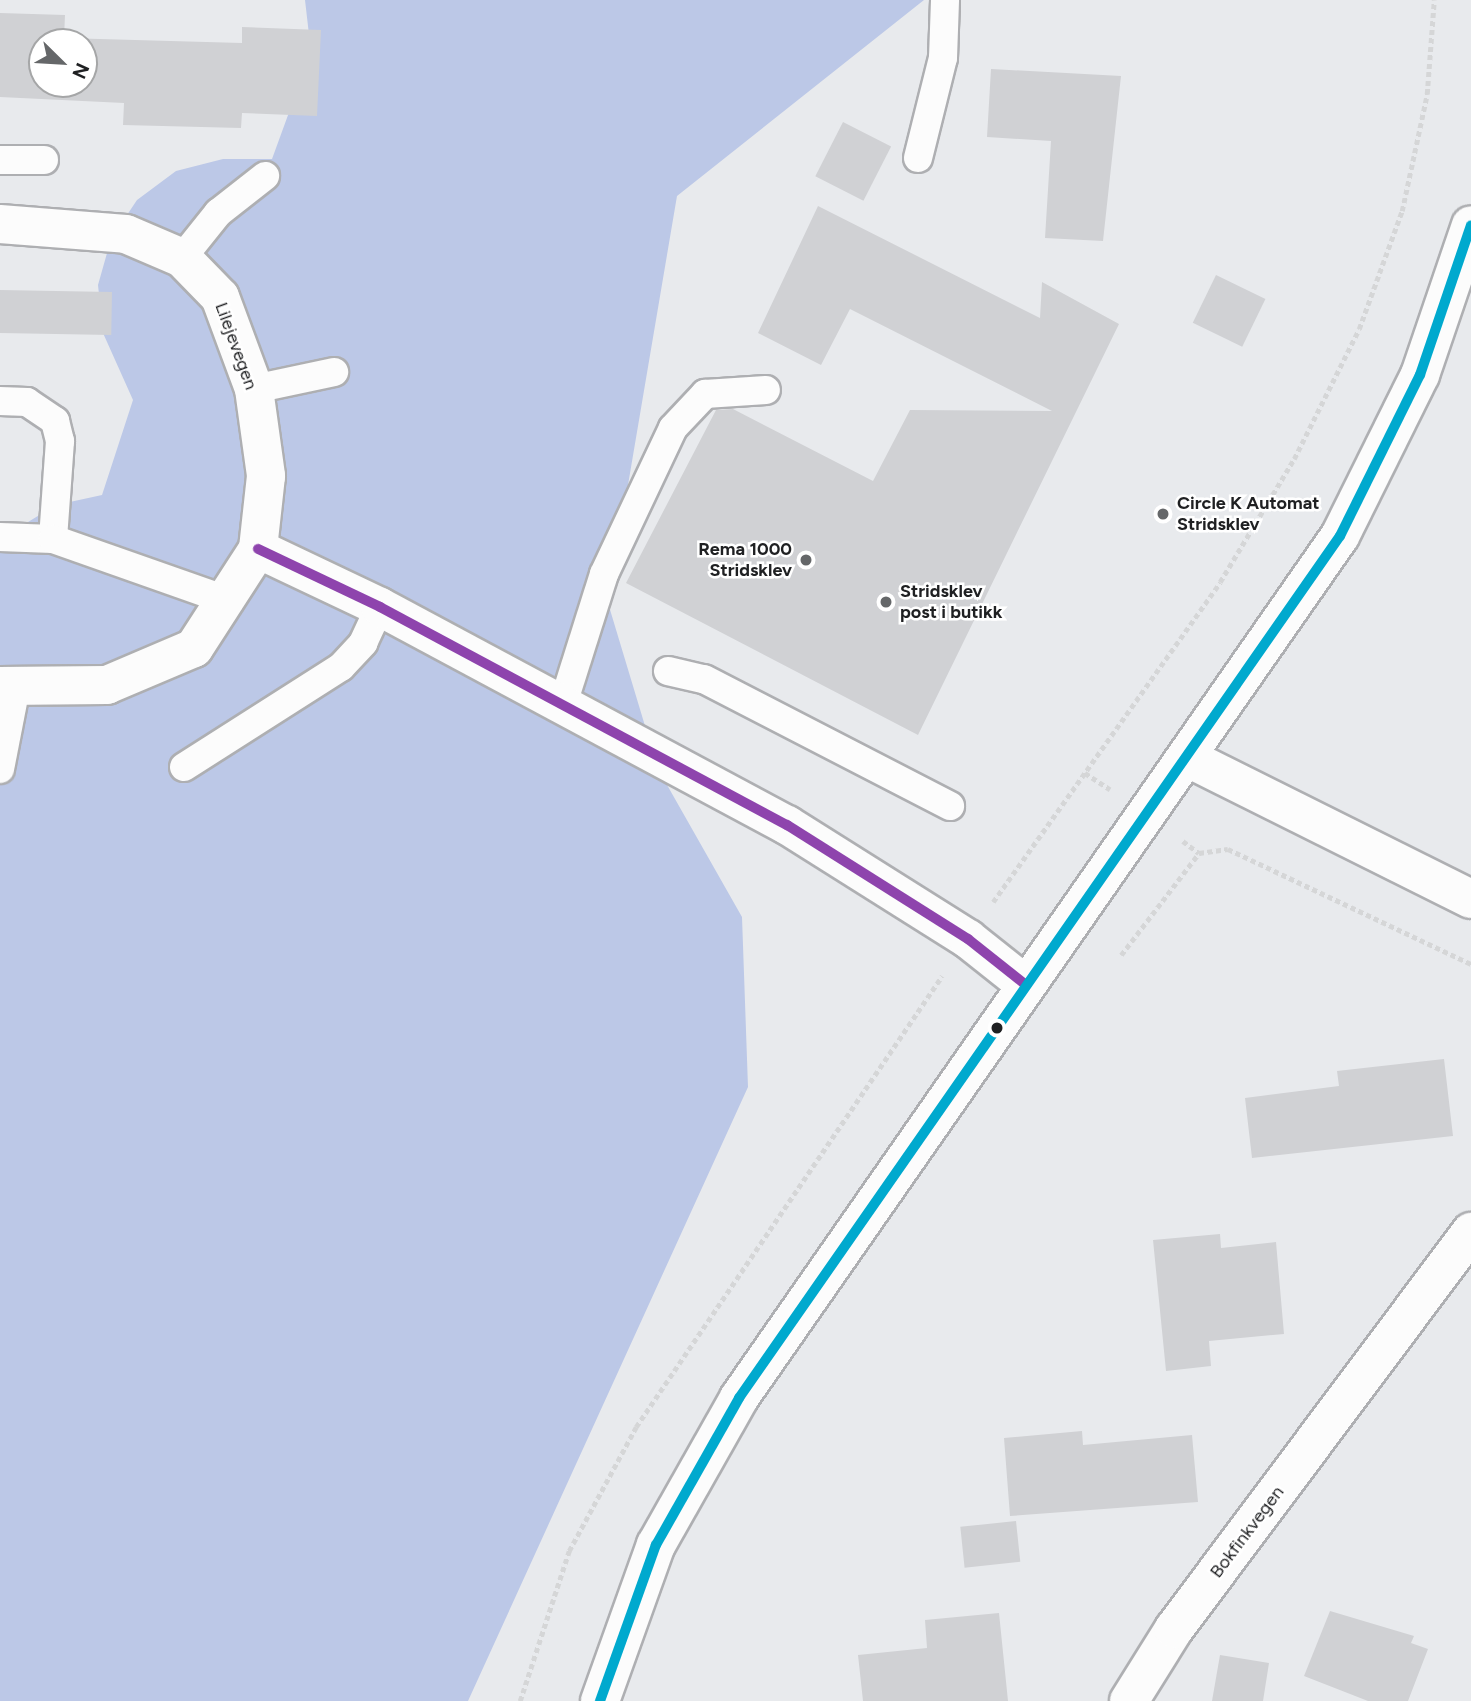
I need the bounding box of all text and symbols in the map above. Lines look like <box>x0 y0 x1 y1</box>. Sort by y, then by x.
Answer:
north arrow <box>28 28 98 98</box>
text: N <box>67 60 94 82</box>
street label: Lilejevegen <box>210 299 262 393</box>
place label: Circle K Automat Stridsklev <box>1177 493 1320 536</box>
marker: Circle K Automat Stridsklev <box>1155 506 1171 522</box>
place label: Rema 1000 Stridsklev <box>698 539 792 582</box>
marker: Rema 1000 Stridsklev <box>798 552 814 568</box>
place label: Stridsklev post i butikk <box>900 581 1002 624</box>
marker: Stridsklev post i butikk <box>878 594 894 610</box>
unlabelled marker <box>990 1021 1004 1035</box>
street label: Bokfinkvegen <box>1206 1482 1288 1582</box>

